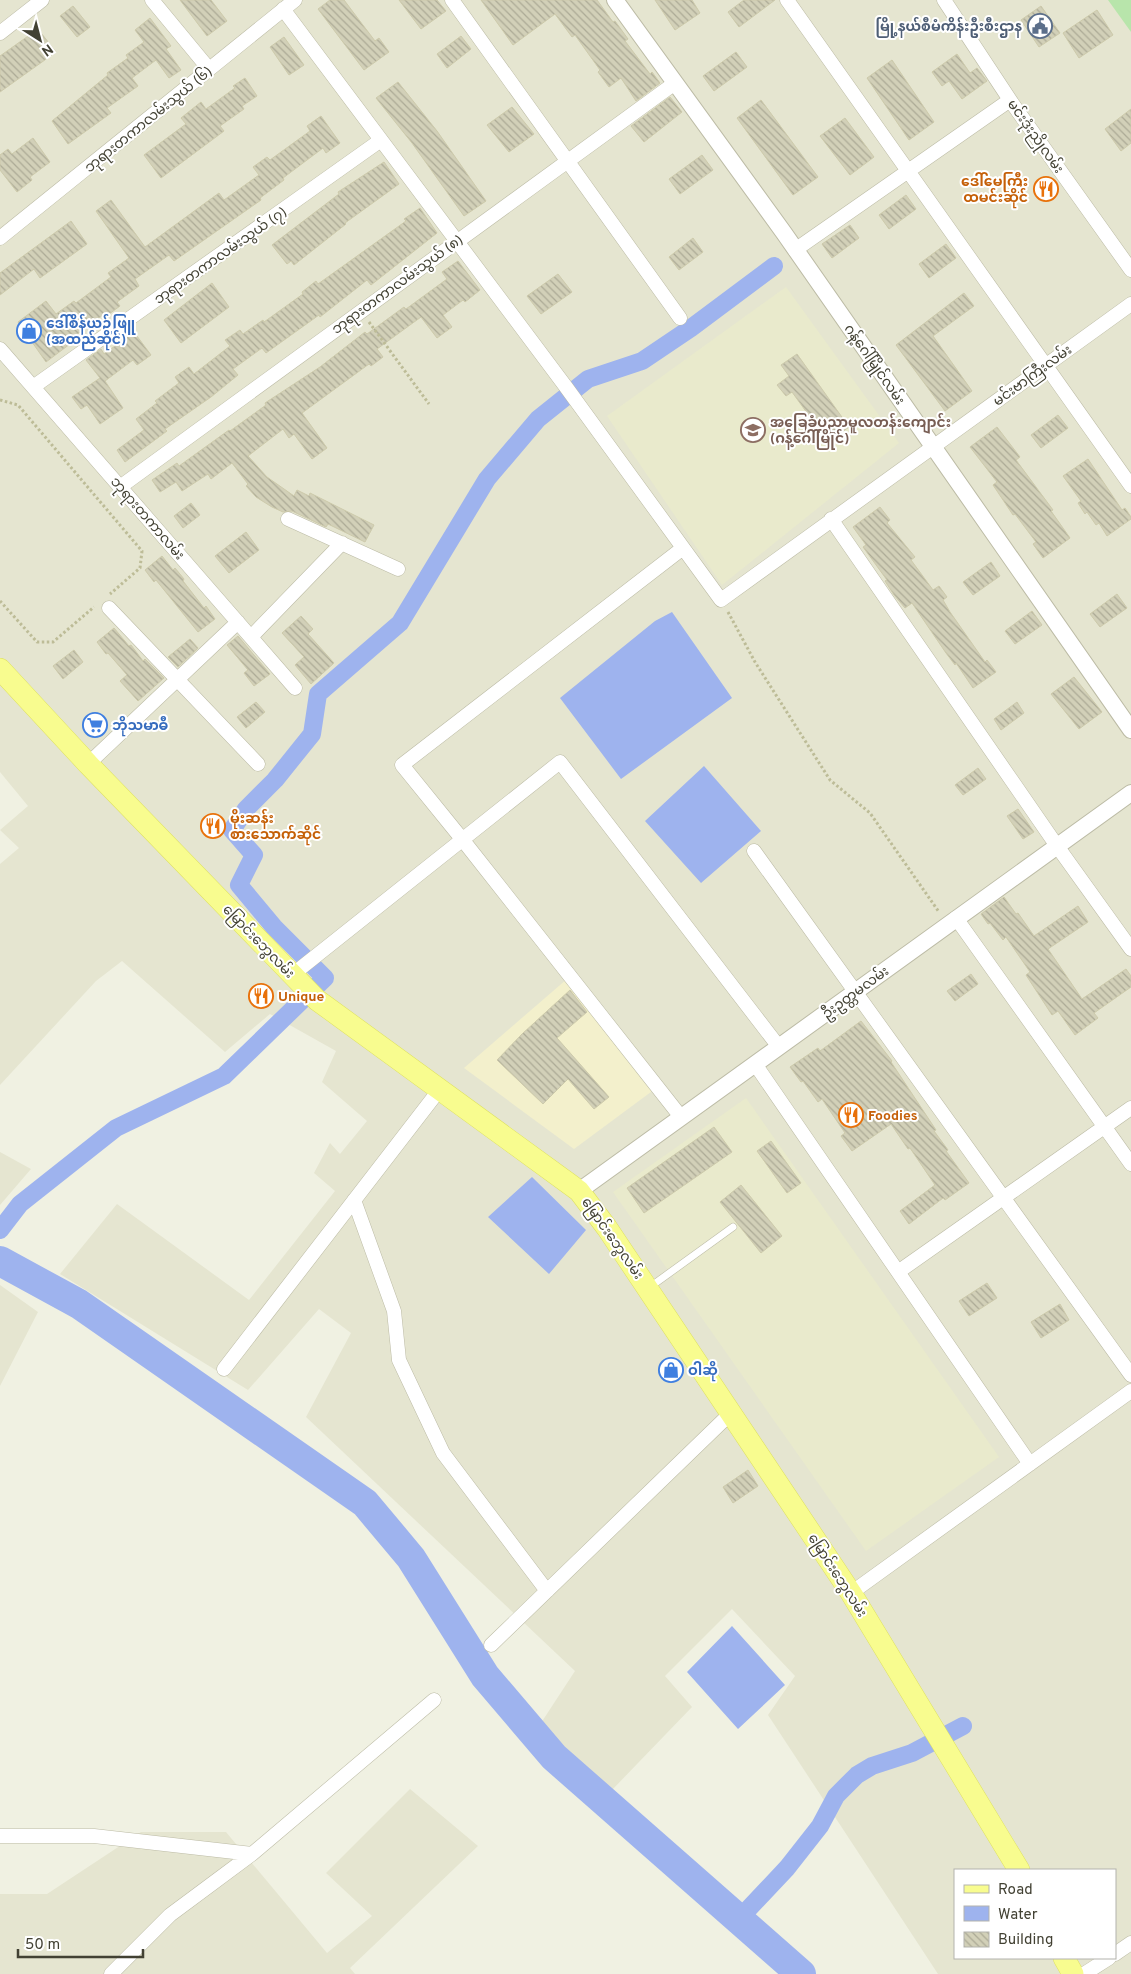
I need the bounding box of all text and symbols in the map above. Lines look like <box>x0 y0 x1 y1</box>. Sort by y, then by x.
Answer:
public building icon: မြို့နယ်စီမံကိန်းဦးစီးဌာန <box>1027 13 1053 39</box>
north arrow <box>15 15 65 65</box>
place label: မြို့နယ်စီမံကိန်းဦးစီးဌာန <box>875 16 1022 38</box>
text: N <box>38 39 56 59</box>
street label: ဘုရားတကာလမ်းသွယ် (၆) <box>80 61 217 178</box>
street label: မင်းဒုံးညိုလမ်း <box>1001 95 1069 178</box>
place label: ဒေါ်မေကြီး ထမင်းဆိုင် <box>961 171 1028 209</box>
restaurant icon: ဒေါ်မေကြီး ထမင်းဆိုင် <box>1033 176 1059 202</box>
street label: ဘုရားတကာလမ်းသွယ် (၇) <box>150 201 292 310</box>
street label: ဘုရားတကာလမ်းသွယ် (၈) <box>327 229 468 340</box>
place label: ဒေါ်စိန်ယဉ်ဖြူ (အထည်ဆိုင်) <box>46 313 136 351</box>
shop icon: ဒေါ်စိန်ယဉ်ဖြူ (အထည်ဆိုင်) <box>16 318 42 344</box>
street label: ဂန့်ဂေါ်မြိုင်လမ်း <box>838 320 910 410</box>
street label: မင်းဗာကြီးလမ်း <box>988 340 1077 412</box>
place label: အခြေခံပညာမူလတန်းကျောင်း (ဂန့်ဂေါ်မြိုင်) <box>770 412 951 450</box>
school or university icon: အခြေခံပညာမူလတန်းကျောင်း (ဂန့်ဂေါ်မြိုင်) <box>740 417 766 443</box>
street label: ဘုရားတကာလမ်း <box>105 472 190 565</box>
supermarket icon: ဘိုသမာဓီ <box>82 712 108 738</box>
place label: ဘိုသမာဓီ <box>112 715 169 737</box>
place label: မိုးဆန်း စားသောက်ဆိုင် <box>230 808 321 846</box>
restaurant icon: မိုးဆန်း စားသောက်ဆိုင် <box>200 813 226 839</box>
street label: မြောင်းဘွေလမ်း <box>217 899 300 984</box>
street label: ဦးဥတ္တမလမ်း <box>817 961 894 1025</box>
restaurant icon: Unique <box>248 983 274 1009</box>
place label: Unique <box>278 989 324 1006</box>
restaurant icon: Foodies <box>838 1102 864 1128</box>
place label: Foodies <box>868 1108 918 1125</box>
street label: မြောင်းဘွေလမ်း <box>576 1193 649 1284</box>
shop icon: ဝါဆို <box>658 1357 684 1383</box>
place label: ဝါဆို <box>688 1360 718 1382</box>
street label: မြောင်းဘွေလမ်း <box>802 1529 873 1622</box>
legend <box>954 1869 1116 1959</box>
text: Road <box>998 1881 1033 1900</box>
text: Water <box>998 1906 1038 1925</box>
scale bar <box>18 1926 142 1958</box>
text: Building <box>998 1931 1053 1950</box>
text: 50 m <box>25 1936 60 1955</box>

